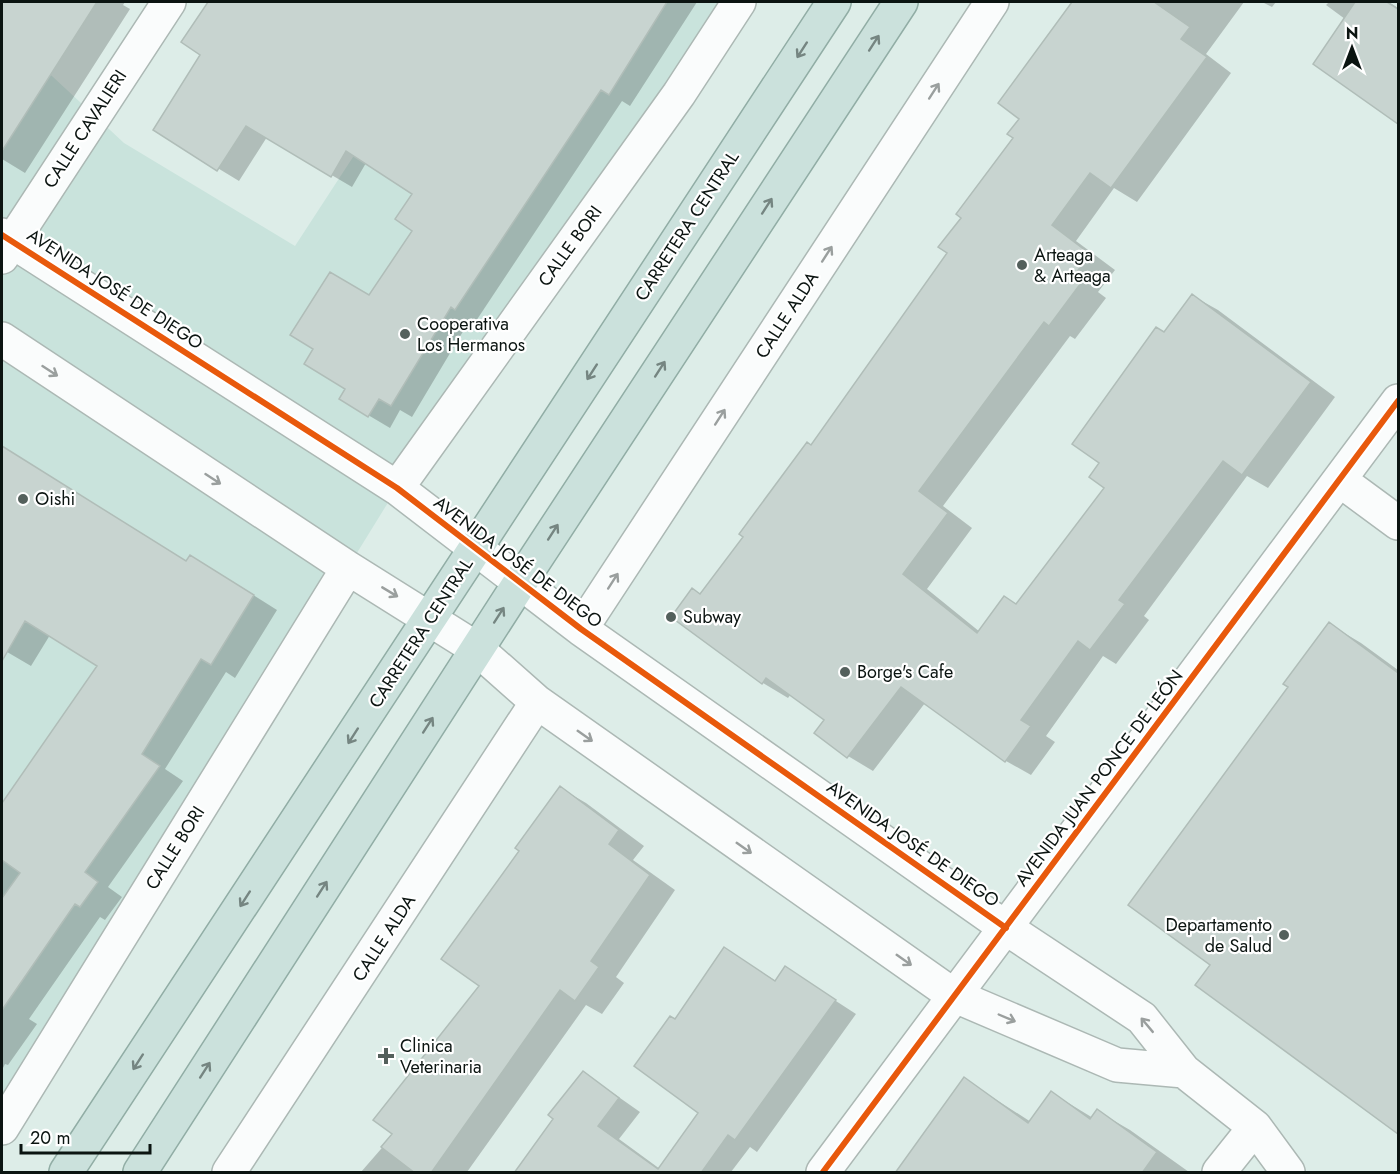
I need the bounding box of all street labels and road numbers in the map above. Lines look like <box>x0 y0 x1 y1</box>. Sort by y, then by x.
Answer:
street label: CALLE CAVALIERI <box>37 65 133 193</box>
street label: CARRETERA CENTRAL <box>629 146 745 306</box>
street label: CALLE BORI <box>532 200 608 292</box>
street label: AVENIDA JOSÉ DE DIEGO <box>22 222 208 356</box>
street label: CALLE ALDA <box>749 266 825 364</box>
street label: AVENIDA JOSÉ DE DIEGO <box>428 490 608 634</box>
street label: CARRETERA CENTRAL <box>363 553 479 713</box>
street label: AVENIDA JUAN PONCE DE LEÓN <box>1009 664 1189 892</box>
street label: AVENIDA JOSÉ DE DIEGO <box>822 775 1004 913</box>
street label: CALLE BORI <box>139 801 211 895</box>
street label: CALLE ALDA <box>346 889 422 987</box>

